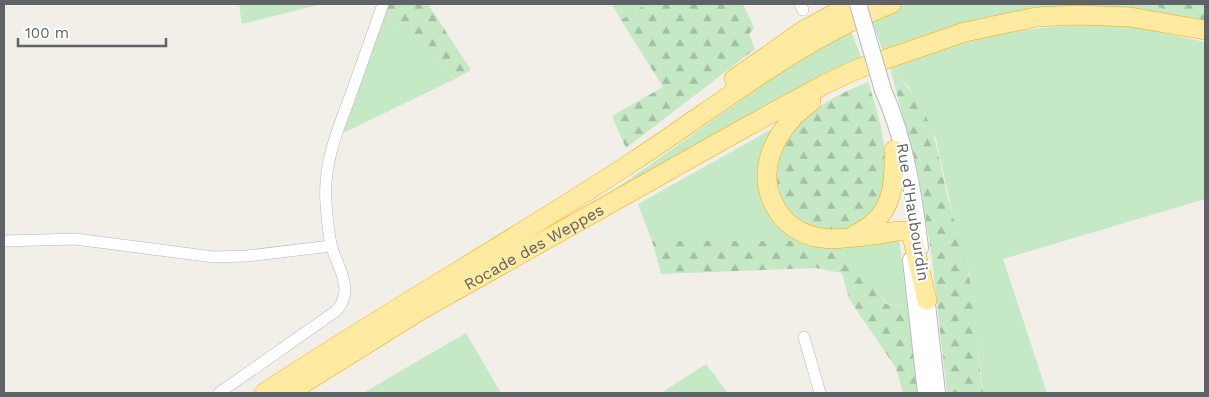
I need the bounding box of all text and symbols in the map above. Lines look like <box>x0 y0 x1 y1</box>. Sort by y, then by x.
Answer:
scale bar <box>18 15 165 47</box>
text: 100 m <box>25 24 69 42</box>
street label: Rue d'Haubourdin <box>893 142 933 282</box>
street label: Rocade des Weppes <box>460 200 607 293</box>

